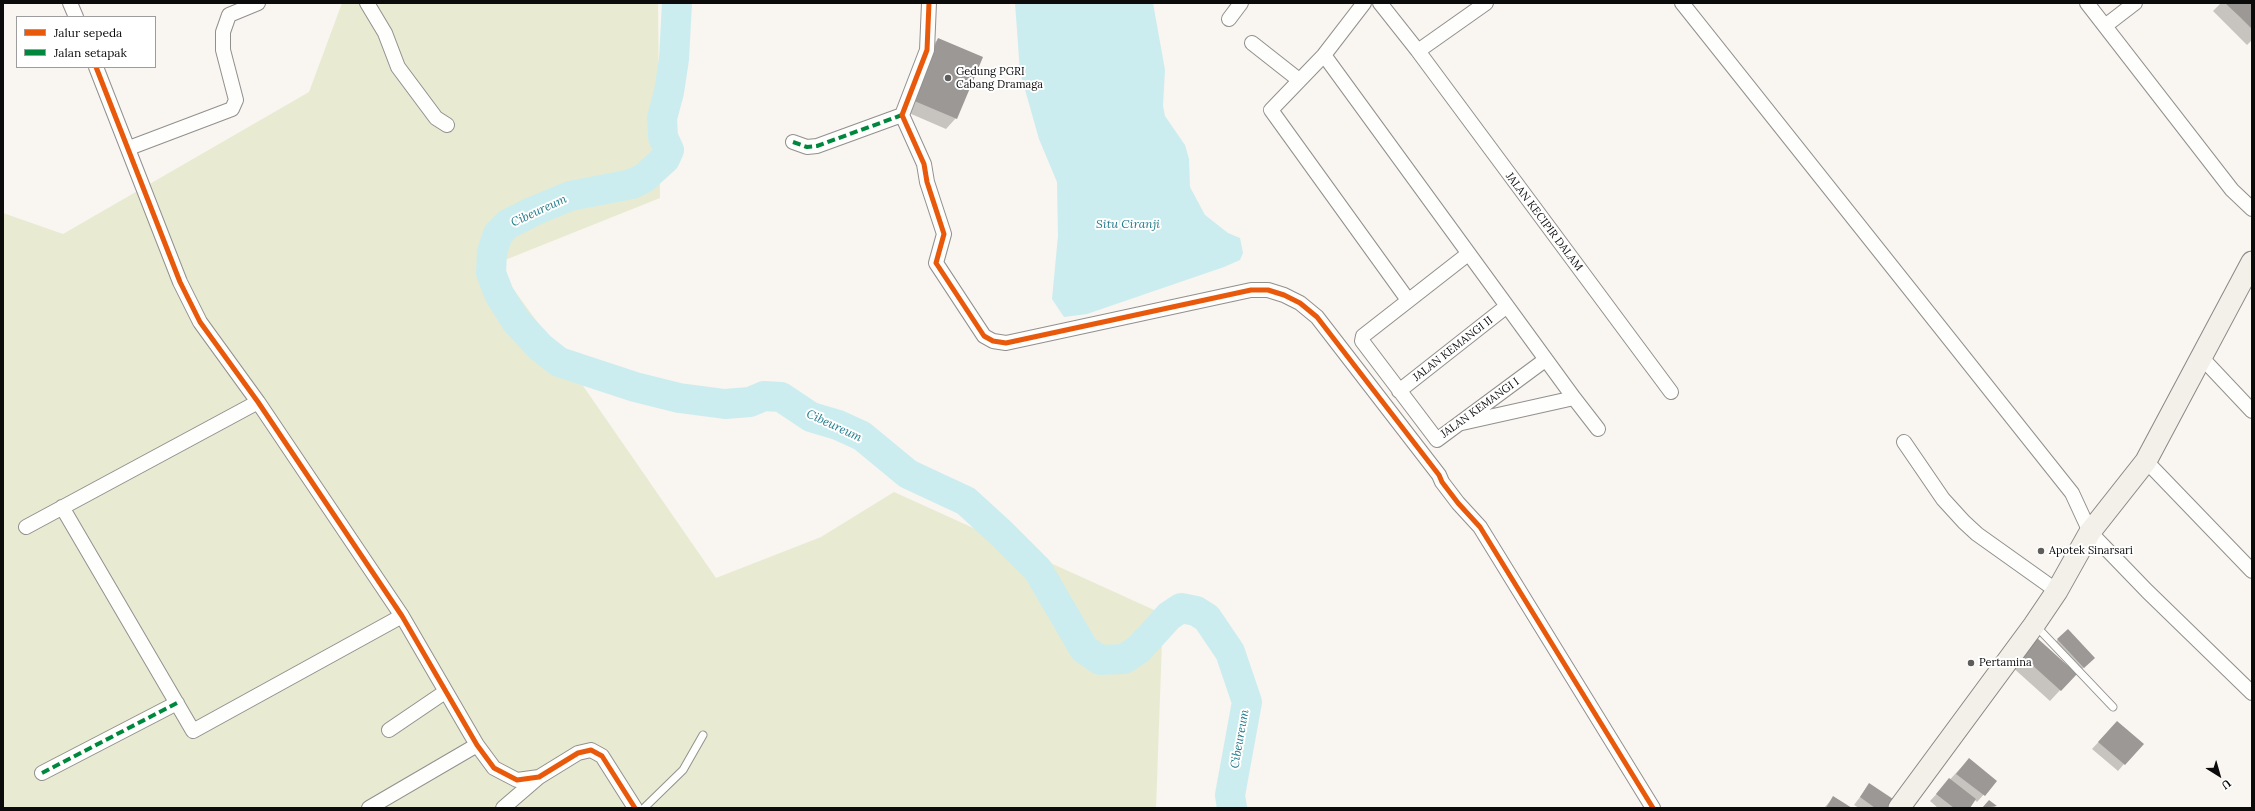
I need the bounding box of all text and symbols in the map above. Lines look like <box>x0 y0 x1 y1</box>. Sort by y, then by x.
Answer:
legend <box>16 16 156 68</box>
text: Jalur sepeda <box>54 25 122 40</box>
text: Jalan setapak <box>54 45 127 60</box>
place label: Gedung PGRI Cabang Dramaga <box>956 65 1043 91</box>
marker: Gedung PGRI Cabang Dramaga <box>943 73 953 83</box>
street label: JALAN KECIPIR DALAM <box>1503 170 1585 274</box>
water label: Cibeureum <box>509 192 569 230</box>
water label: Situ Ciranji <box>1096 218 1160 232</box>
street label: JALAN KEMANGI II <box>1411 314 1495 384</box>
street label: JALAN KEMANGI I <box>1438 375 1522 441</box>
water label: Cibeureum <box>804 407 864 445</box>
place label: Apotek Sinarsari <box>2049 544 2133 558</box>
marker: Apotek Sinarsari <box>2036 546 2046 556</box>
place label: Pertamina <box>1979 656 2032 670</box>
marker: Pertamina <box>1966 658 1976 668</box>
water label: Cibeureum <box>1228 708 1252 770</box>
north arrow <box>2199 755 2239 795</box>
text: U <box>2219 776 2234 793</box>

